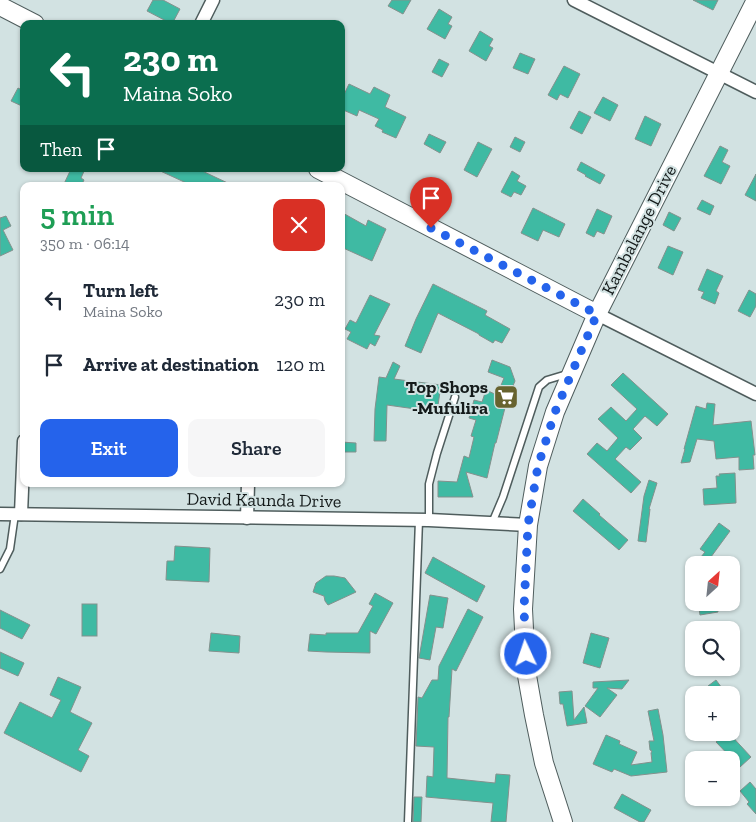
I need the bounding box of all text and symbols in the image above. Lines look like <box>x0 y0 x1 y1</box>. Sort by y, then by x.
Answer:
text: 230 m <box>123 38 218 80</box>
icon: left <box>40 40 105 105</box>
text: Maina Soko <box>123 80 233 107</box>
icon: arrive <box>92 135 120 163</box>
text: Then <box>40 138 82 161</box>
street label: Kambalange Drive <box>597 161 681 299</box>
pin <box>410 177 452 228</box>
icon: arrive <box>417 184 445 212</box>
text: 5 min <box>40 197 114 233</box>
button: close <box>273 199 325 251</box>
text: 350 m · 06:14 <box>40 234 130 253</box>
text: Turn left <box>83 279 158 302</box>
icon: left <box>40 286 68 314</box>
text: 230 m <box>274 288 325 311</box>
text: Maina Soko <box>83 302 163 321</box>
icon: arrive <box>40 351 68 379</box>
text: Arrive at destination <box>83 353 259 376</box>
text: 120 m <box>276 353 325 376</box>
place label: Top Shops -Mufulira <box>406 376 488 419</box>
supermarket icon: Top Shops -Mufulira <box>493 384 519 410</box>
button: Exit <box>40 419 178 477</box>
button: Share <box>188 419 325 477</box>
street label: David Kaunda Drive <box>186 488 342 512</box>
north arrow <box>685 556 740 611</box>
map controls <box>685 556 740 806</box>
button: search <box>685 621 740 676</box>
position arrow <box>499 627 551 679</box>
button: + <box>685 686 740 741</box>
button: − <box>685 751 740 806</box>

